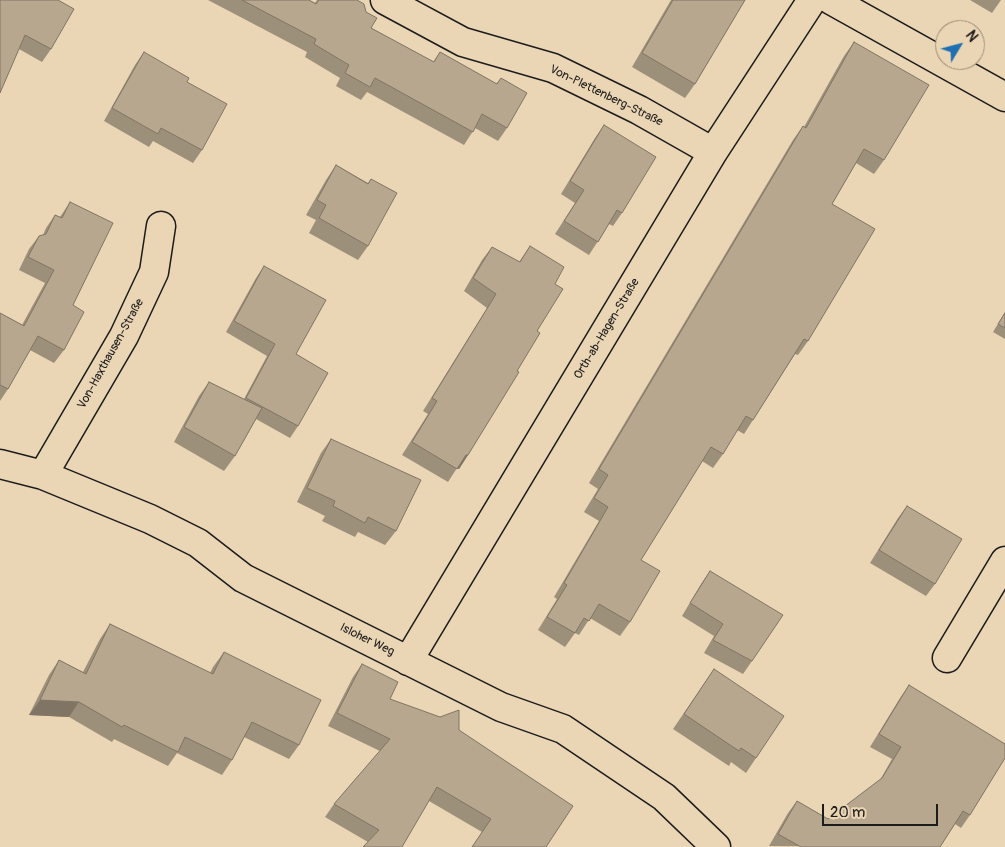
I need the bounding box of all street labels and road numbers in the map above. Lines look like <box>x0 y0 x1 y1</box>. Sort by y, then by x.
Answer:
street label: Von-Plettenberg-Straße <box>547 62 665 130</box>
street label: Orth-ab-Hagen-Straße <box>571 276 643 382</box>
street label: Von-Haxthausen-Straße <box>75 296 147 412</box>
street label: Isloher Weg <box>337 621 397 659</box>

